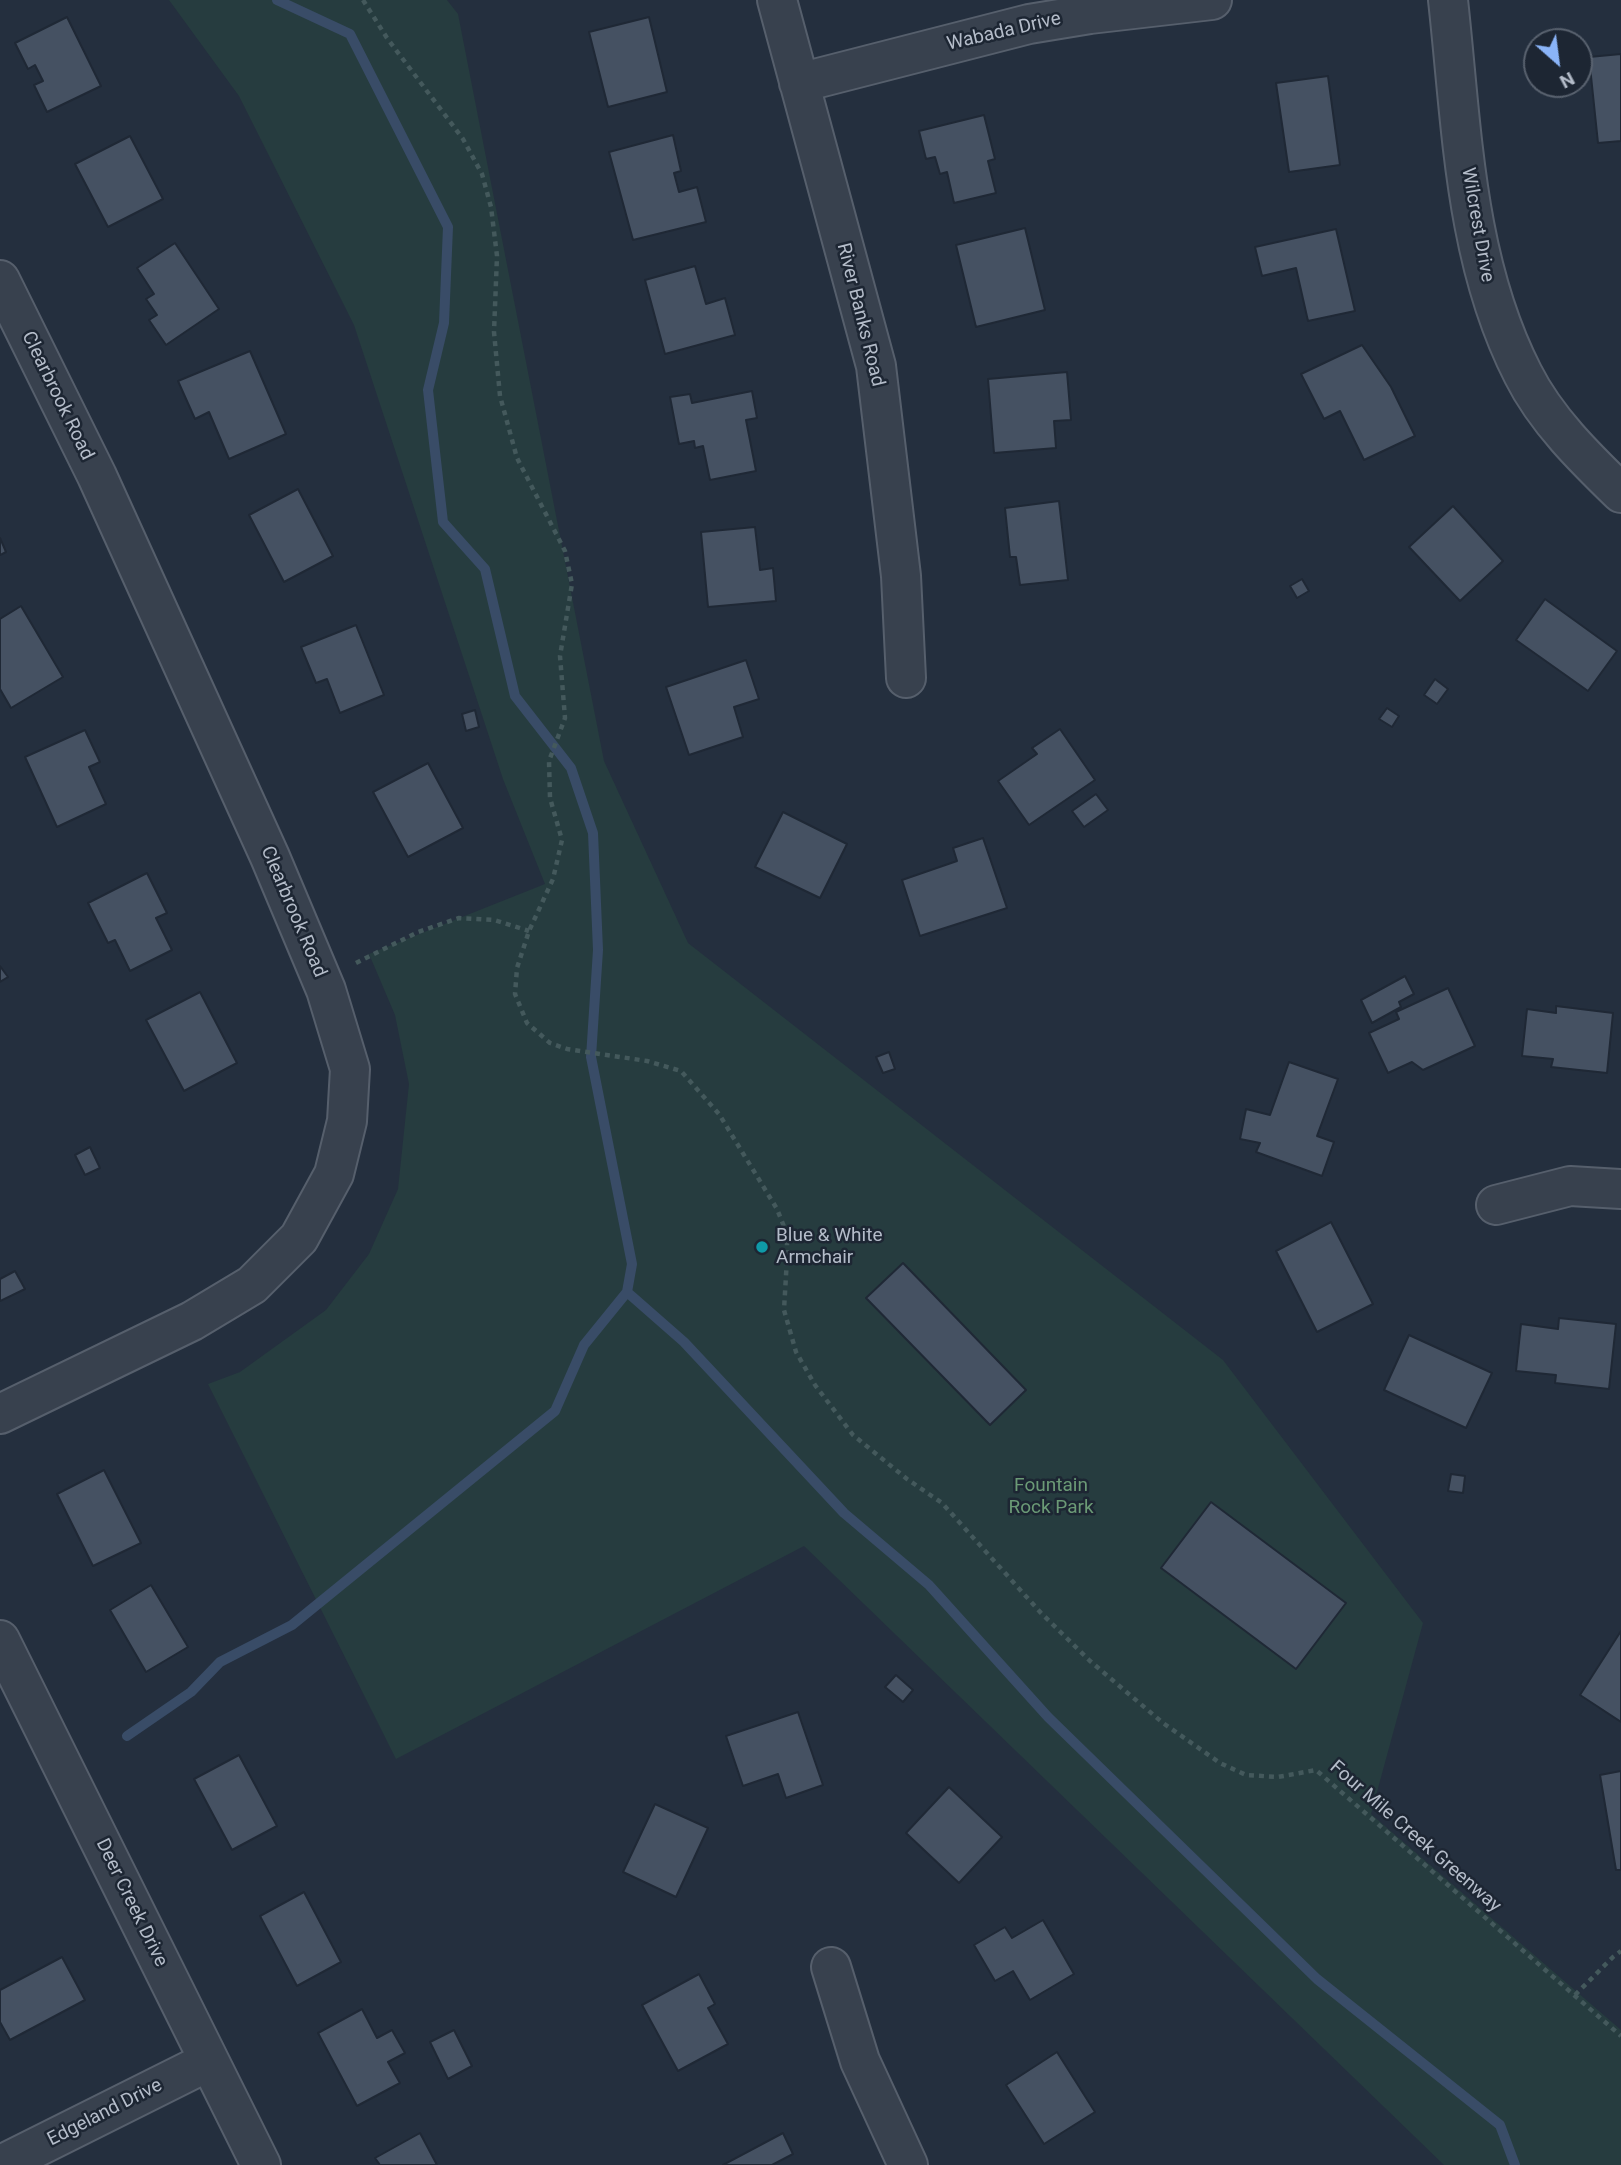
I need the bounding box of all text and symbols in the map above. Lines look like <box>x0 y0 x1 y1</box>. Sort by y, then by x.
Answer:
street label: Wabada Drive <box>945 8 1063 56</box>
north arrow <box>1523 28 1593 98</box>
text: N <box>1556 67 1578 94</box>
street label: Wilcrest Drive <box>1456 166 1498 284</box>
street label: River Banks Road <box>831 241 889 389</box>
street label: Clearbrook Road <box>16 328 98 464</box>
street label: Clearbrook Road <box>255 843 331 981</box>
place label: Blue & White Armchair <box>776 1225 882 1269</box>
marker: Blue & White Armchair <box>754 1239 770 1255</box>
park label: Fountain Rock Park <box>1008 1475 1094 1519</box>
street label: Four Mile Creek Greenway <box>1325 1756 1505 1918</box>
street label: Deer Creek Drive <box>90 1835 172 1971</box>
street label: Edgeland Drive <box>44 2074 166 2152</box>

